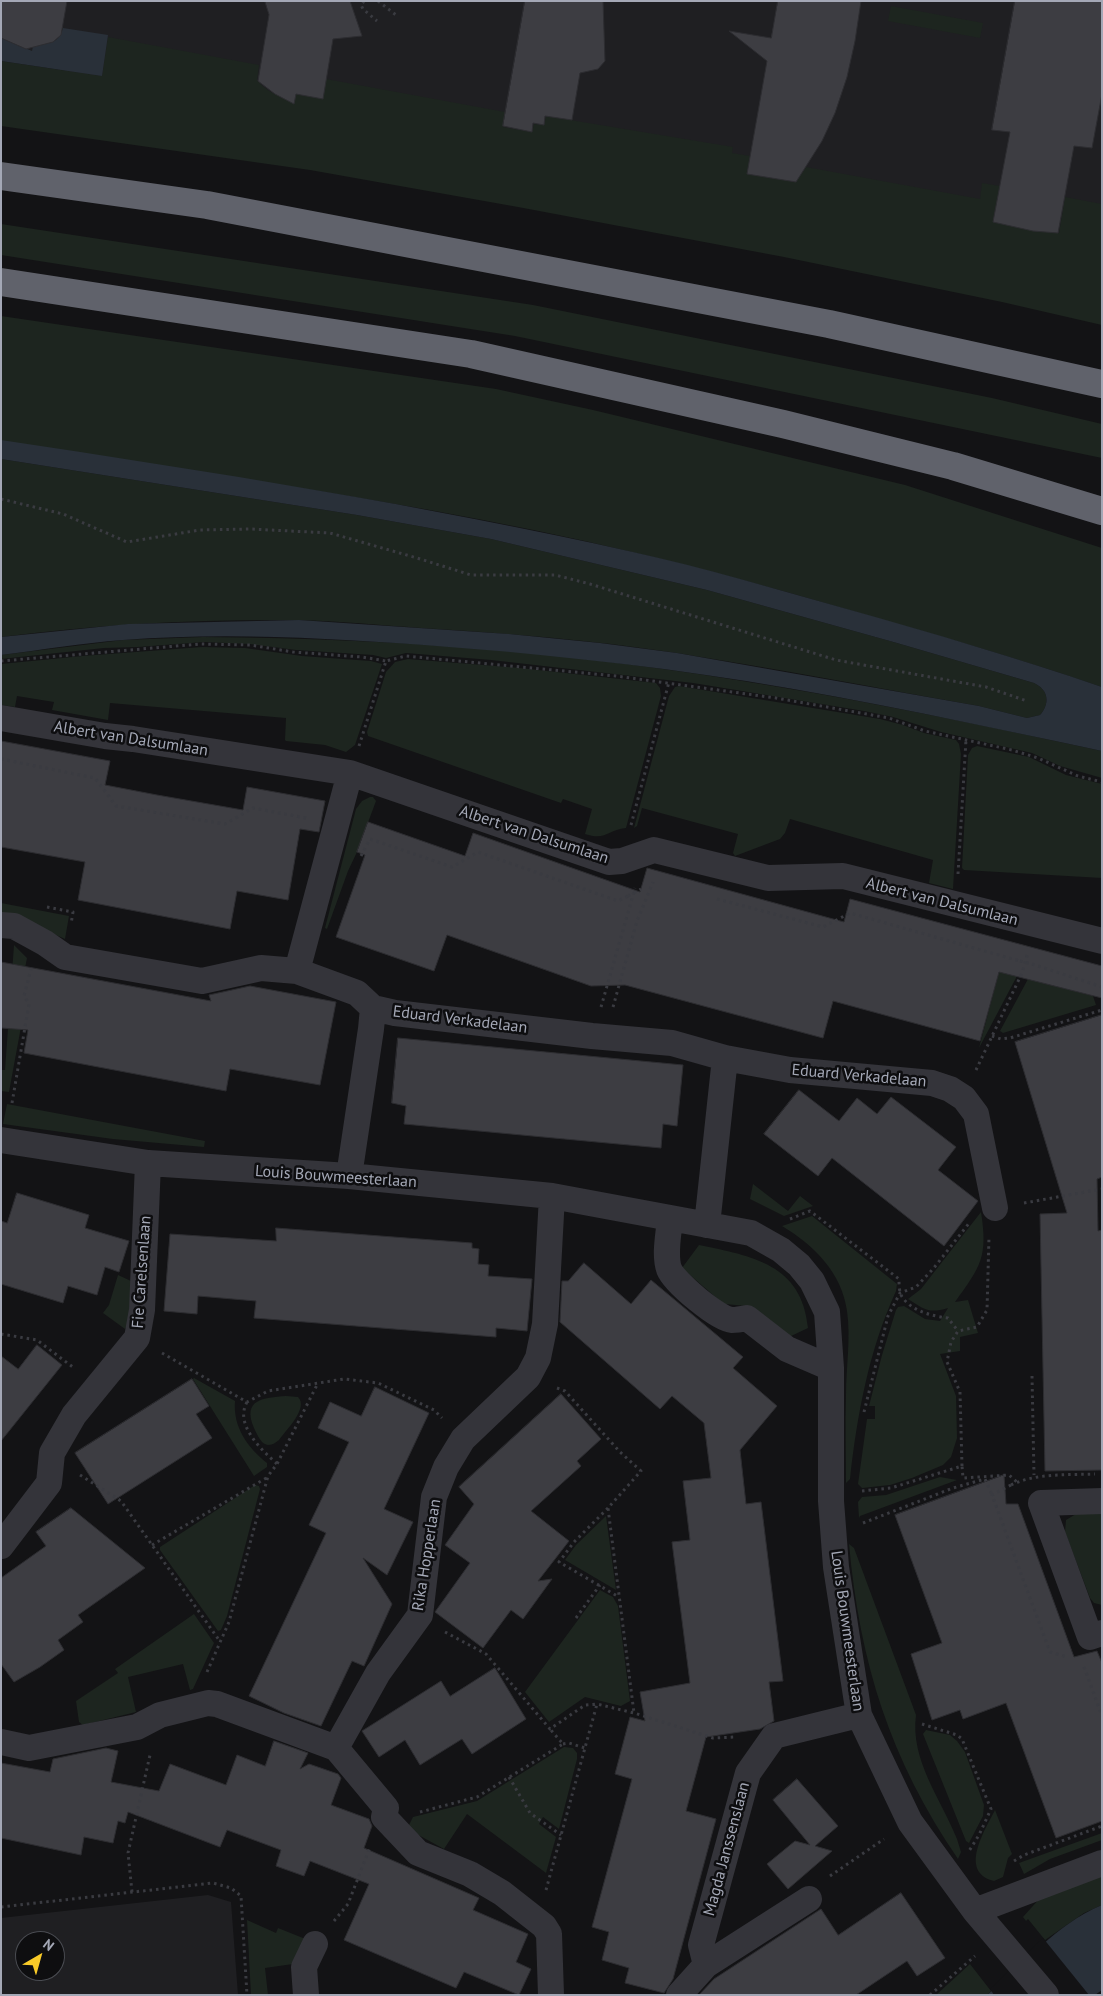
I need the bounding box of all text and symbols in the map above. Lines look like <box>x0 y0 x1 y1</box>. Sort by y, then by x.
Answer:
street label: Albert van Dalsumlaan <box>53 717 209 761</box>
street label: Albert van Dalsumlaan <box>457 802 611 868</box>
street label: Albert van Dalsumlaan <box>864 874 1020 930</box>
street label: Eduard Verkadelaan <box>392 1002 528 1038</box>
street label: Eduard Verkadelaan <box>791 1061 927 1091</box>
street label: Louis Bouwmeesterlaan <box>255 1162 417 1192</box>
street label: Fie Carelsenlaan <box>128 1215 156 1329</box>
street label: Rika Hopperlaan <box>409 1498 445 1612</box>
street label: Louis Bouwmeesterlaan <box>826 1549 868 1713</box>
street label: Magda Janssenslaan <box>700 1780 754 1918</box>
north arrow <box>15 1931 65 1981</box>
text: N <box>39 1935 58 1955</box>

